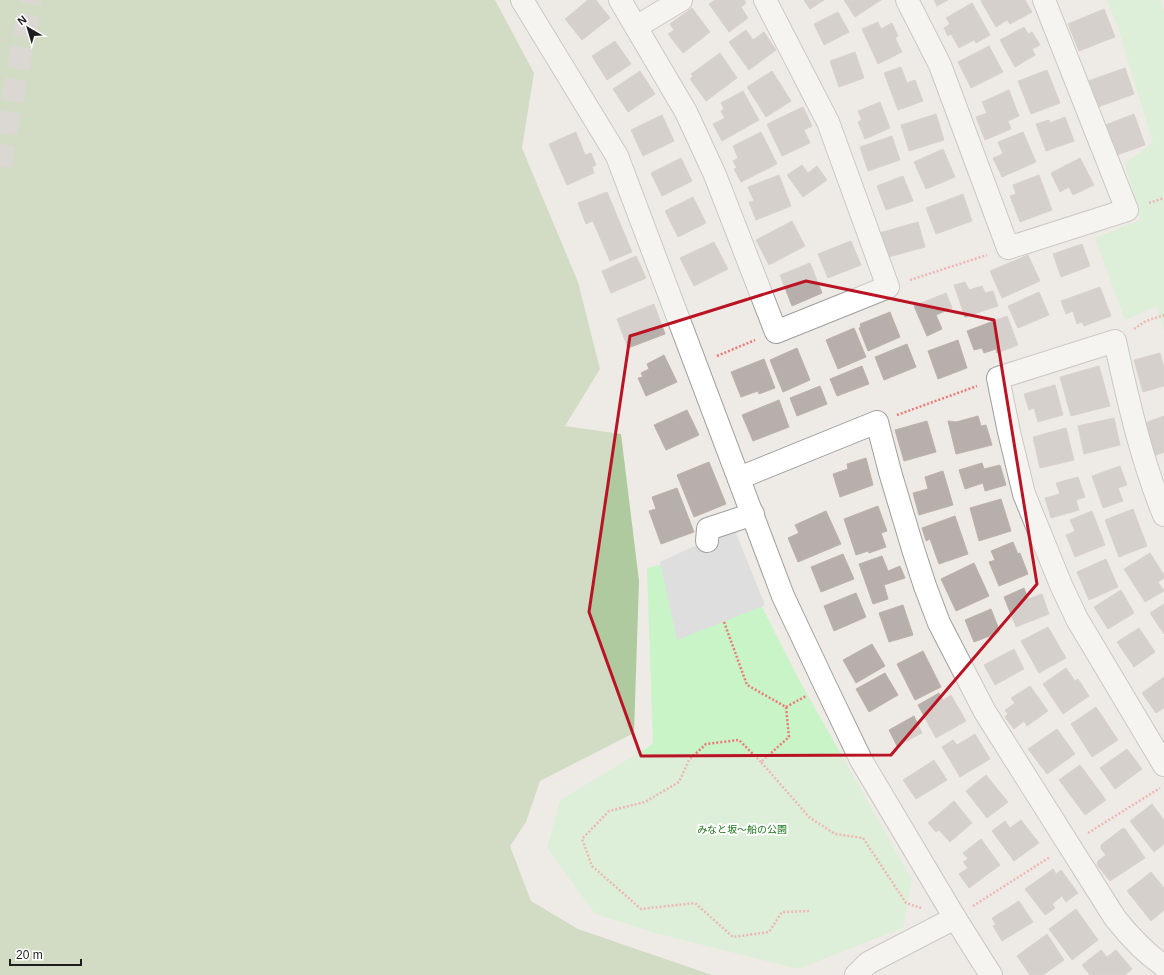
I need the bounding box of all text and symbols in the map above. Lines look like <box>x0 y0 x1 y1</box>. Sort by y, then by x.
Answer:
north arrow <box>8 8 48 48</box>
text: N <box>15 13 29 27</box>
park label: みなと坂〜船の公園 <box>697 824 787 835</box>
scale bar <box>10 941 81 967</box>
text: 20 m <box>16 948 43 962</box>

